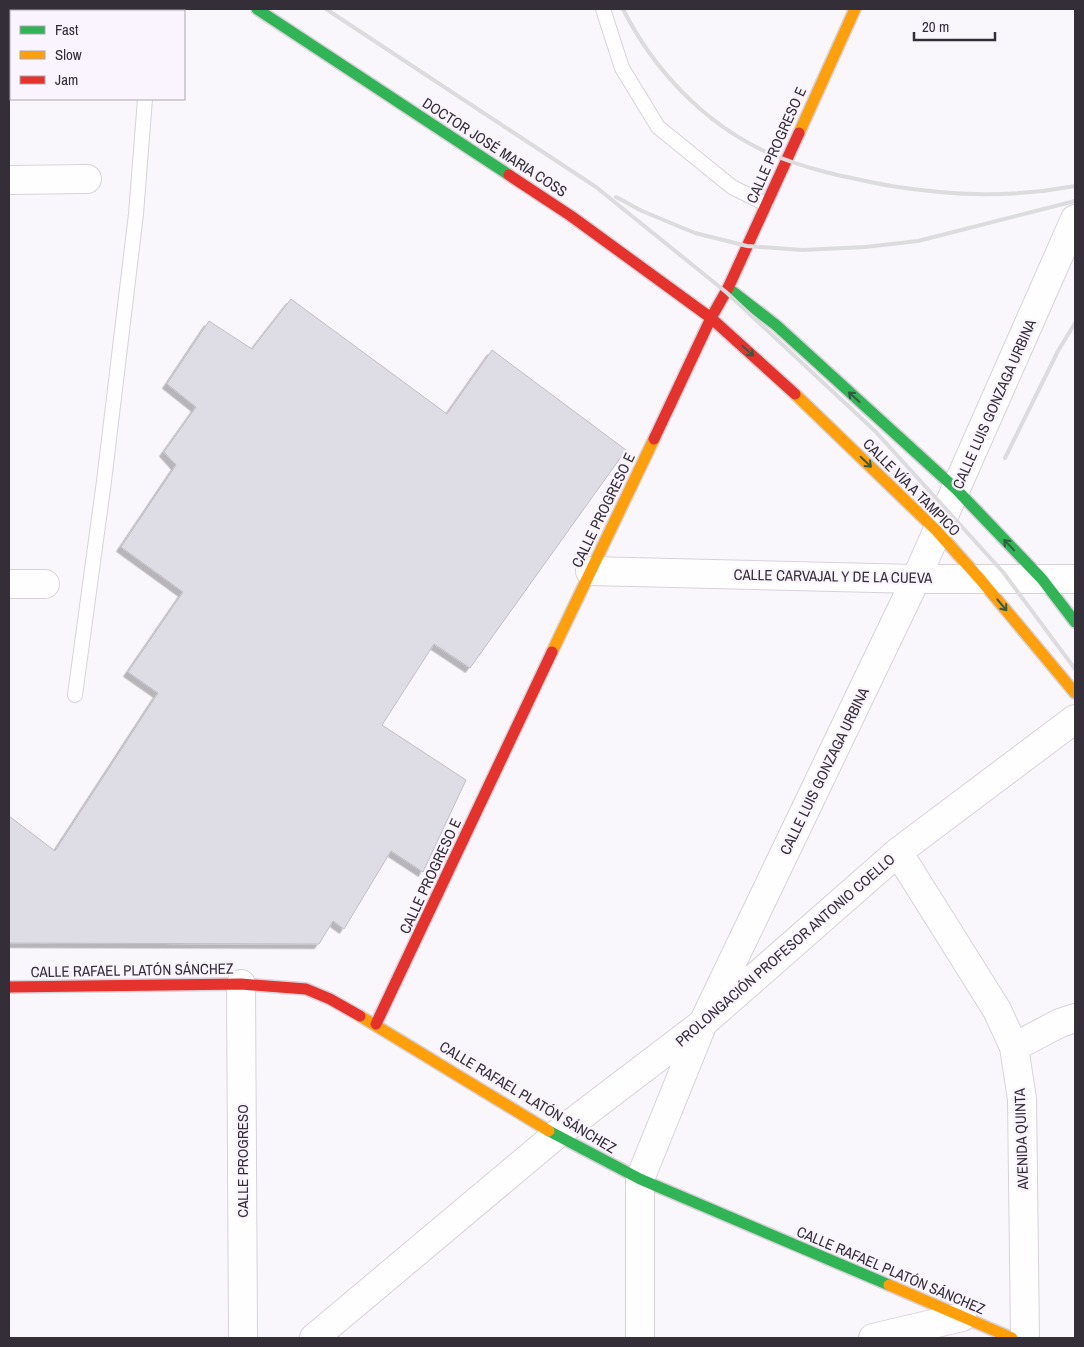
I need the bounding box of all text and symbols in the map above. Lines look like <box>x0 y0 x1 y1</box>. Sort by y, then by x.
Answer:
legend <box>10 10 185 100</box>
scale bar <box>914 10 995 42</box>
text: 20 m <box>922 16 949 37</box>
text: Fast <box>55 19 79 40</box>
text: Slow <box>55 44 82 65</box>
text: Jam <box>55 69 78 90</box>
street label: CALLE PROGRESO E <box>741 84 811 206</box>
street label: DOCTOR JOSÉ MARIA COSS <box>419 92 571 202</box>
street label: CALLE LUIS GONZAGA URBINA <box>947 315 1041 492</box>
one-way arrow <box>741 345 754 356</box>
one-way arrow <box>848 391 861 403</box>
street label: CALLE VÍA A TAMPICO <box>859 434 965 540</box>
street label: CALLE PROGRESO E <box>566 449 640 571</box>
one-way arrow <box>859 456 872 468</box>
one-way arrow <box>1004 540 1016 552</box>
street label: CALLE CARVAJAL Y DE LA CUEVA <box>733 564 933 588</box>
one-way arrow <box>996 598 1007 611</box>
street label: CALLE LUIS GONZAGA URBINA <box>774 683 874 858</box>
street label: CALLE PROGRESO E <box>394 815 466 937</box>
street label: PROLONGACIÓN PROFESOR ANTONIO COELLO <box>671 849 899 1051</box>
street label: CALLE RAFAEL PLATÓN SÁNCHEZ <box>30 958 234 982</box>
street label: CALLE RAFAEL PLATÓN SÁNCHEZ <box>436 1036 621 1158</box>
street label: AVENIDA QUINTA <box>1009 1087 1033 1191</box>
street label: CALLE PROGRESO <box>232 1104 253 1218</box>
street label: CALLE RAFAEL PLATÓN SÁNCHEZ <box>794 1221 989 1319</box>

